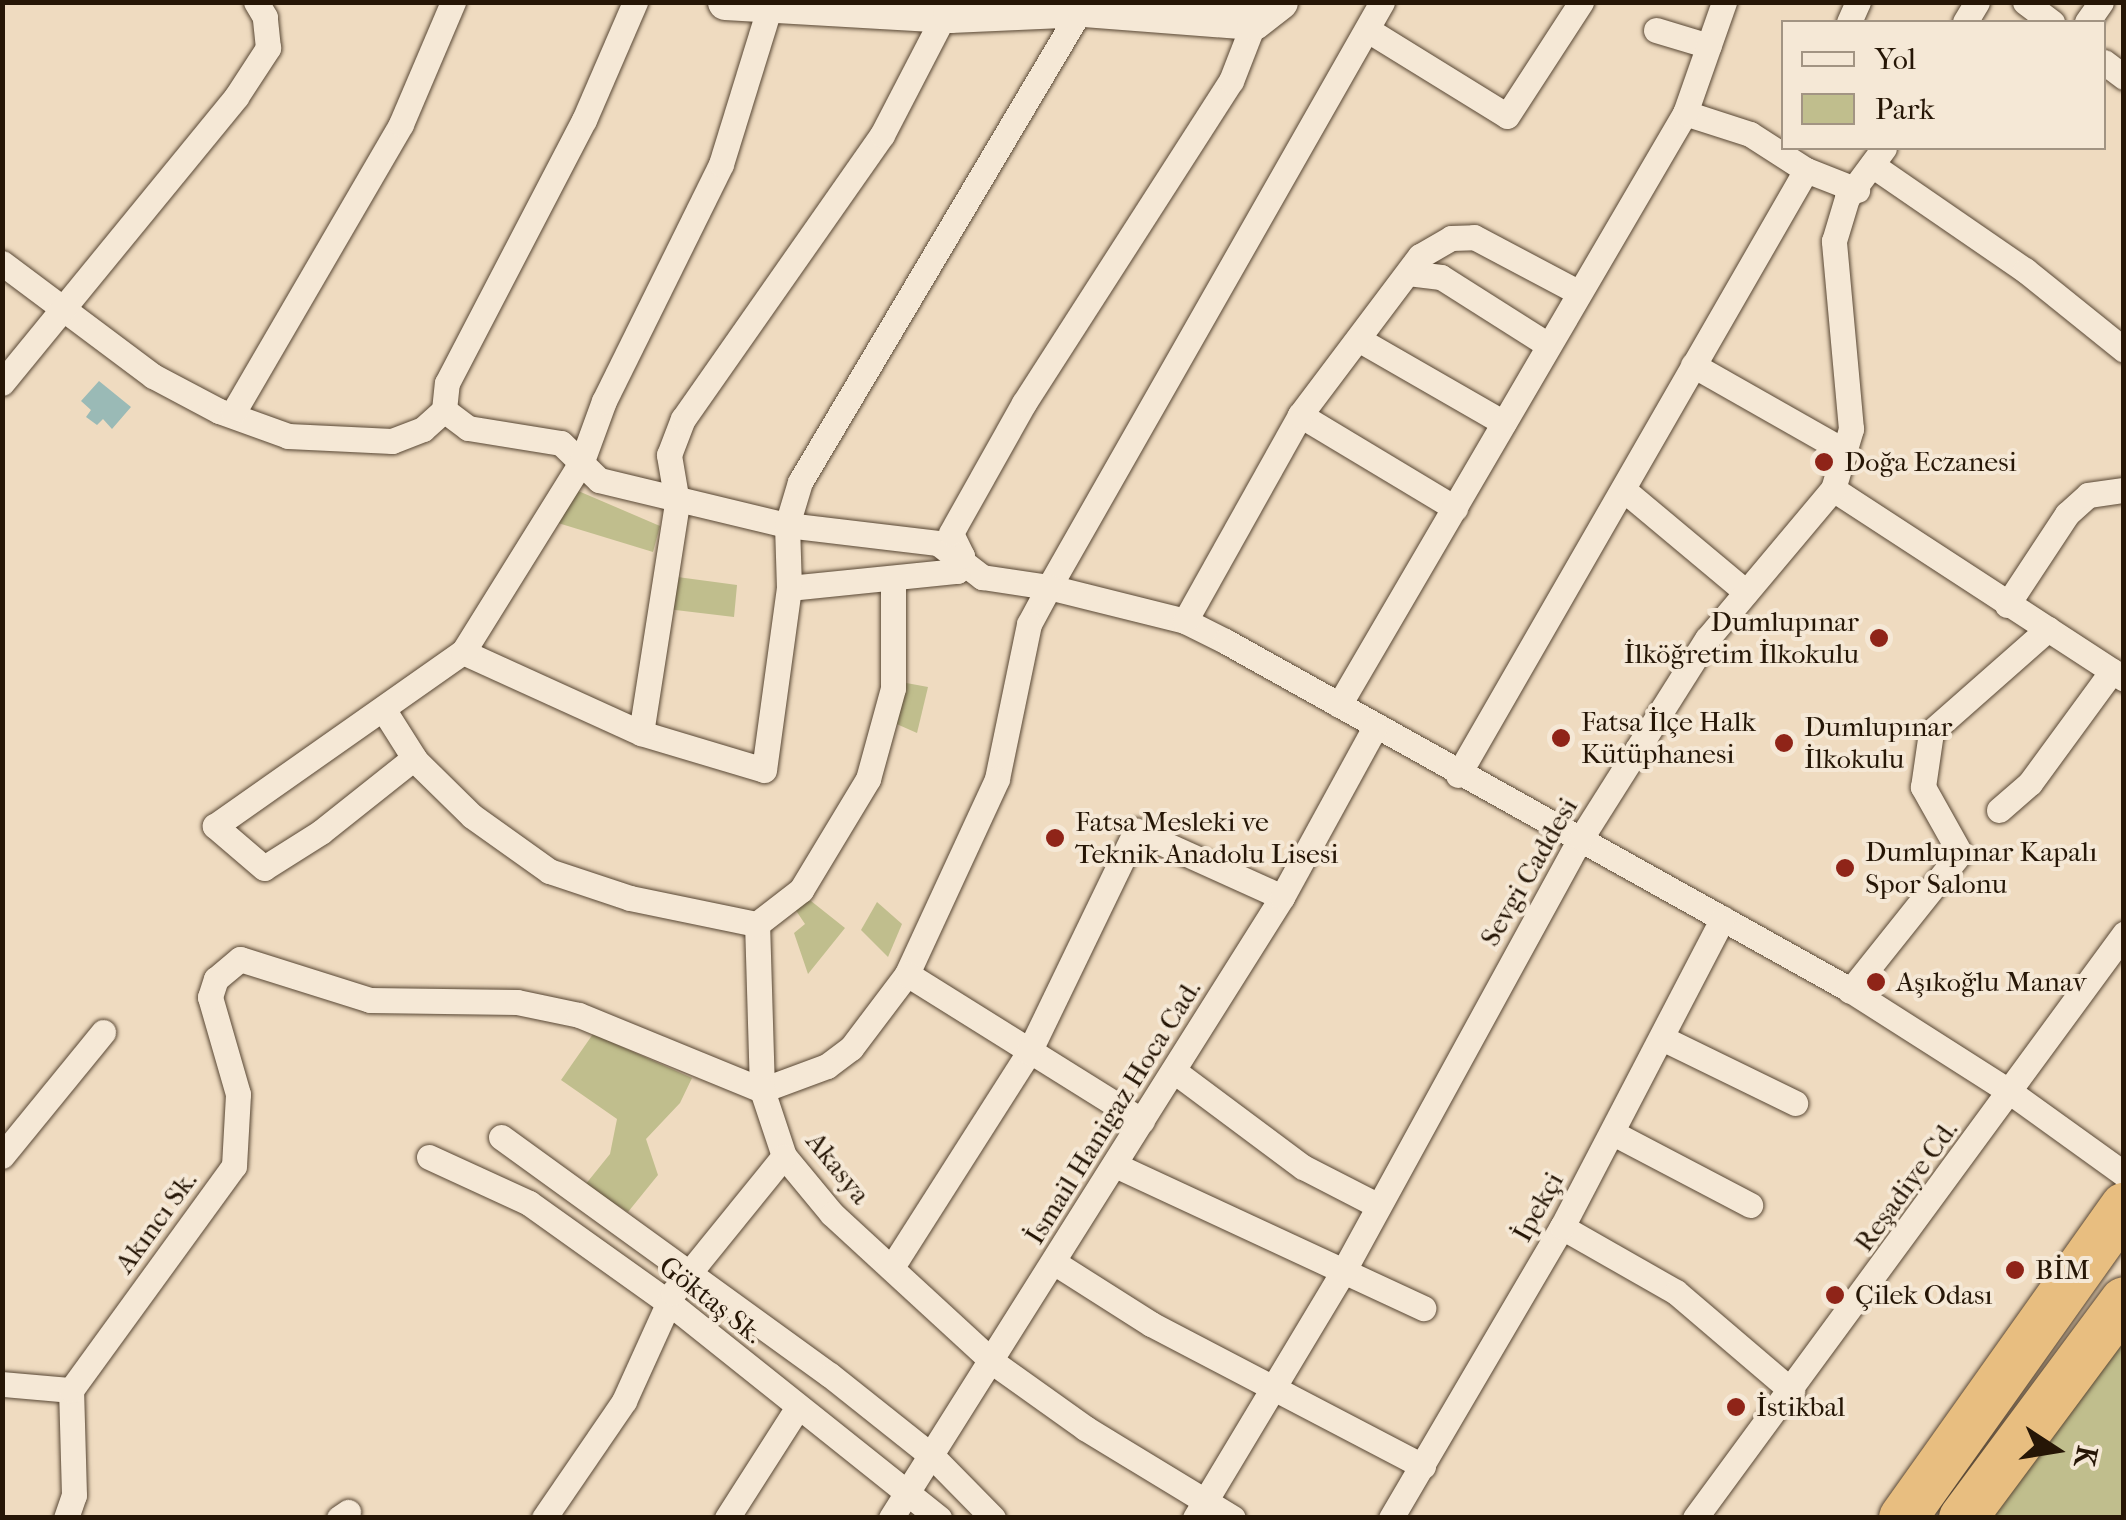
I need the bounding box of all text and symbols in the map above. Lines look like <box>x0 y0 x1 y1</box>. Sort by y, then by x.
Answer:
legend <box>1781 20 2106 150</box>
text: Yol <box>1875 42 1916 77</box>
text: Park <box>1875 92 1935 127</box>
place label: Doğa Eczanesi <box>1844 445 2017 479</box>
marker: Doğa Eczanesi <box>1813 451 1835 473</box>
place label: Dumlupınar İlköğretim İlkokulu <box>1624 605 1859 671</box>
marker: Dumlupınar İlköğretim İlkokulu <box>1868 627 1890 649</box>
place label: Fatsa İlçe Halk Kütüphanesi <box>1581 705 1756 771</box>
place label: Dumlupınar İlkokulu <box>1804 710 1952 776</box>
marker: Fatsa İlçe Halk Kütüphanesi <box>1550 727 1572 749</box>
marker: Dumlupınar İlkokulu <box>1773 732 1795 754</box>
street label: Sevgi Caddesi <box>1473 792 1585 952</box>
place label: Fatsa Mesleki ve Teknik Anadolu Lisesi <box>1075 805 1339 871</box>
marker: Fatsa Mesleki ve Teknik Anadolu Lisesi <box>1044 827 1066 849</box>
place label: Dumlupınar Kapalı Spor Salonu <box>1865 835 2097 901</box>
marker: Dumlupınar Kapalı Spor Salonu <box>1834 857 1856 879</box>
place label: Aşıkoğlu Manav <box>1896 965 2087 999</box>
marker: Aşıkoğlu Manav <box>1865 971 1887 993</box>
street label: İsmail Hanigaz Hoca Cad. <box>1018 973 1208 1251</box>
street label: Reşadiye Cd. <box>1847 1114 1965 1258</box>
street label: Akasya <box>799 1125 877 1211</box>
street label: Akıncı Sk. <box>108 1164 204 1280</box>
street label: İpekçi <box>1505 1166 1571 1248</box>
street label: Göktaş Sk. <box>653 1249 769 1351</box>
place label: BİM <box>2035 1253 2090 1287</box>
marker: BİM <box>2004 1259 2026 1281</box>
place label: Çilek Odası <box>1855 1278 1993 1312</box>
marker: Çilek Odası <box>1824 1284 1846 1306</box>
place label: İstikbal <box>1756 1390 1845 1424</box>
marker: İstikbal <box>1725 1396 1747 1418</box>
north arrow <box>2006 1400 2106 1500</box>
text: K <box>2068 1443 2104 1470</box>

